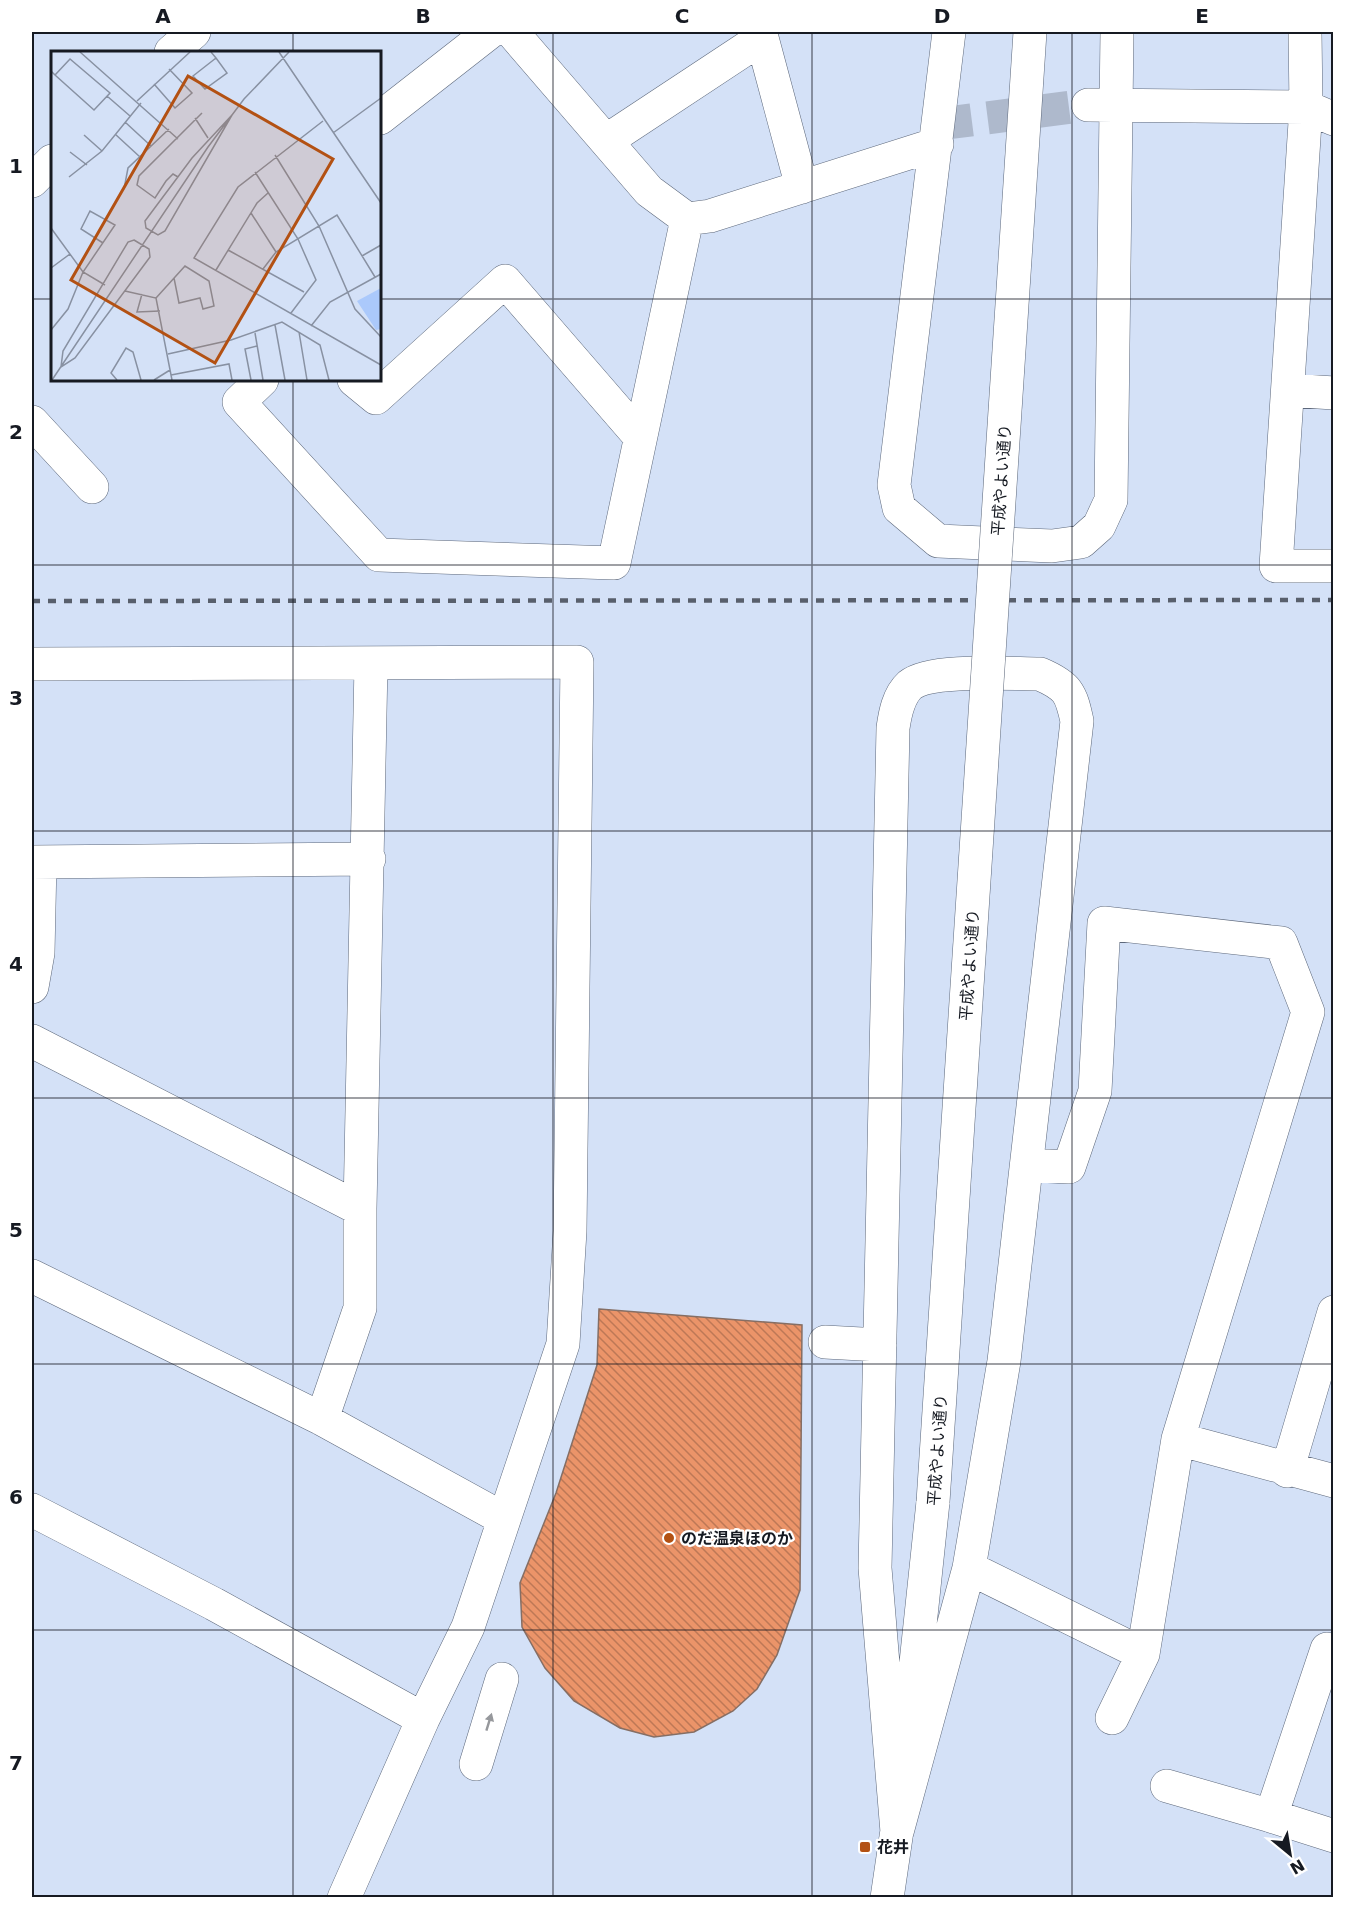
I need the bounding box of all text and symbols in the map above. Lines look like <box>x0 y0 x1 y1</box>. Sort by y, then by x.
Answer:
text: A <box>155 4 171 28</box>
text: B <box>415 4 431 28</box>
text: C <box>675 4 689 28</box>
text: D <box>934 4 950 28</box>
text: E <box>1195 4 1209 28</box>
inset map <box>51 51 381 381</box>
text: 1 <box>9 154 23 178</box>
text: 2 <box>9 420 23 444</box>
street label: 平成やよい通り <box>988 424 1015 537</box>
text: 3 <box>9 686 23 710</box>
street label: 平成やよい通り <box>956 909 983 1022</box>
text: 4 <box>9 952 23 976</box>
text: 5 <box>9 1218 23 1242</box>
street label: 平成やよい通り <box>924 1394 951 1507</box>
text: 6 <box>9 1485 23 1509</box>
place label: のだ温泉ほのか <box>681 1529 793 1548</box>
marker: のだ温泉ほのか <box>662 1531 676 1545</box>
one-way arrow <box>485 1712 494 1730</box>
text: 7 <box>9 1751 23 1775</box>
north arrow <box>1260 1824 1320 1884</box>
place label: 花井 <box>877 1838 909 1857</box>
marker: 花井 <box>858 1840 872 1854</box>
text: N <box>1287 1855 1308 1878</box>

